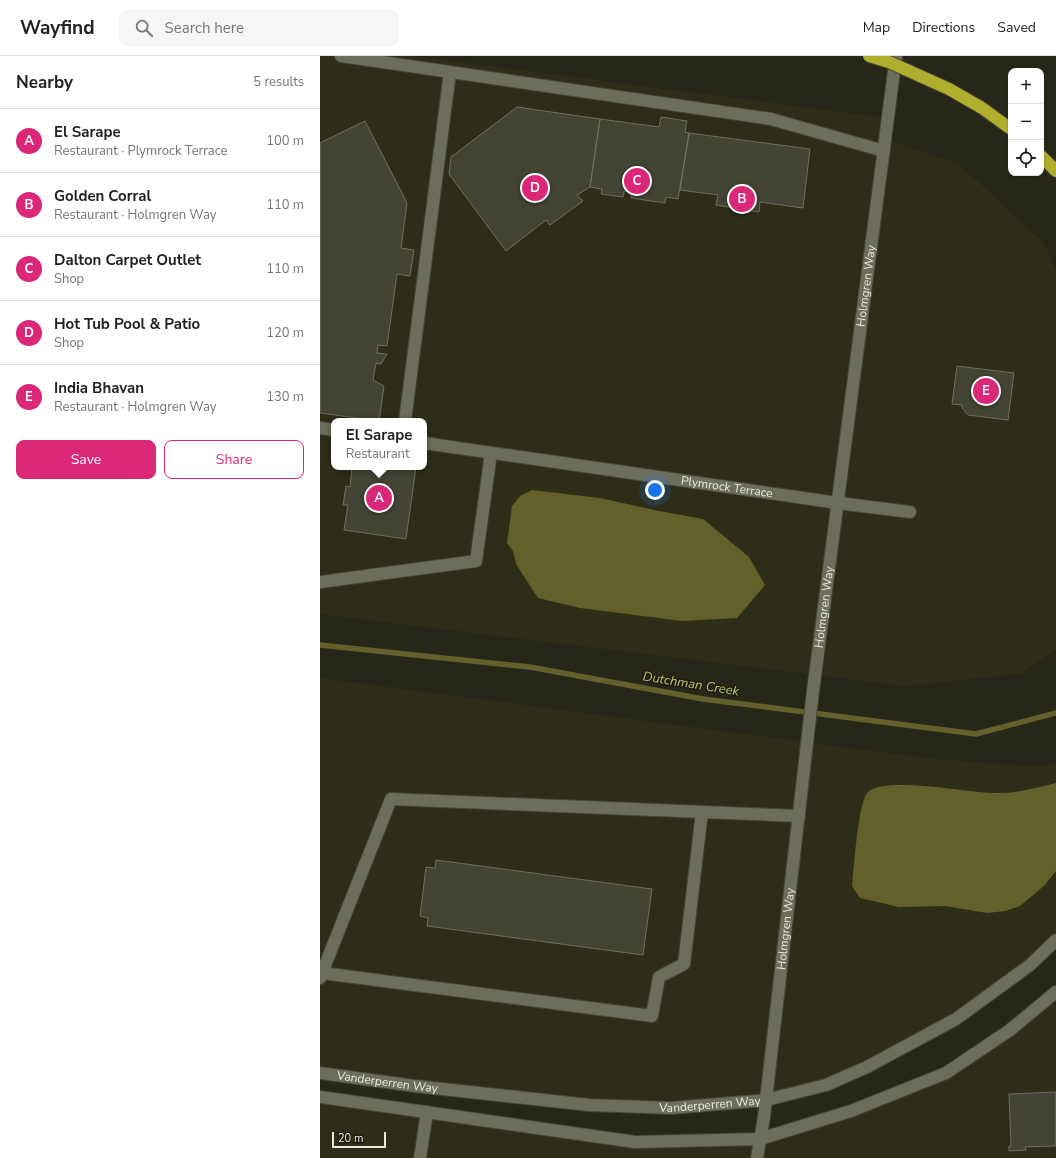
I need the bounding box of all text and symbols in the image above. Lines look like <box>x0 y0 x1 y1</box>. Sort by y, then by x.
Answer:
search box <box>119 10 399 46</box>
text: Wayfind <box>20 15 95 41</box>
icon: search <box>133 17 155 39</box>
text: Search here <box>165 18 244 38</box>
text: Map <box>863 18 890 37</box>
text: Directions <box>912 18 975 37</box>
text: Saved <box>997 18 1036 37</box>
map controls <box>1008 68 1044 176</box>
button: + <box>1008 68 1044 104</box>
text: Nearby <box>16 71 73 94</box>
text: 5 results <box>253 73 304 91</box>
button: − <box>1008 104 1044 140</box>
text: El Sarape <box>54 122 121 142</box>
text: A <box>24 132 34 150</box>
text: 100 m <box>266 132 304 150</box>
button: locate <box>1008 140 1044 176</box>
text: Restaurant · Plymrock Terrace <box>54 142 228 160</box>
pin: C <box>624 166 650 196</box>
pin: D <box>522 173 548 203</box>
pin: B <box>729 184 755 214</box>
text: Golden Corral <box>54 186 151 206</box>
text: B <box>25 196 33 214</box>
text: 110 m <box>266 196 304 214</box>
text: Restaurant · Holmgren Way <box>54 206 216 224</box>
street label: Holmgren Way <box>853 243 879 328</box>
text: Dalton Carpet Outlet <box>54 250 201 270</box>
text: C <box>25 260 33 278</box>
text: 110 m <box>266 260 304 278</box>
text: Shop <box>54 270 84 288</box>
text: Hot Tub Pool & Patio <box>54 314 200 334</box>
text: D <box>24 324 34 342</box>
text: 120 m <box>266 324 304 342</box>
text: Shop <box>54 334 84 352</box>
pin: E <box>973 376 999 406</box>
text: India Bhavan <box>54 378 144 398</box>
text: E <box>25 388 33 406</box>
text: 130 m <box>266 388 304 406</box>
text: Restaurant · Holmgren Way <box>54 398 216 416</box>
popup <box>331 418 427 470</box>
text: El Sarape <box>346 425 412 445</box>
button: Save <box>16 440 156 479</box>
button: Share <box>164 440 304 479</box>
text: Restaurant <box>346 445 410 463</box>
street label: Plymrock Terrace <box>680 472 774 501</box>
your location <box>645 480 665 500</box>
pin: A <box>366 483 392 513</box>
street label: Holmgren Way <box>811 564 837 649</box>
water label: Dutchman Creek <box>642 668 741 701</box>
street label: Holmgren Way <box>773 886 798 971</box>
street label: Vanderperren Way <box>335 1067 440 1097</box>
street label: Vanderperren Way <box>658 1092 762 1116</box>
scale bar <box>332 1130 386 1149</box>
text: 20 m <box>338 1131 363 1146</box>

